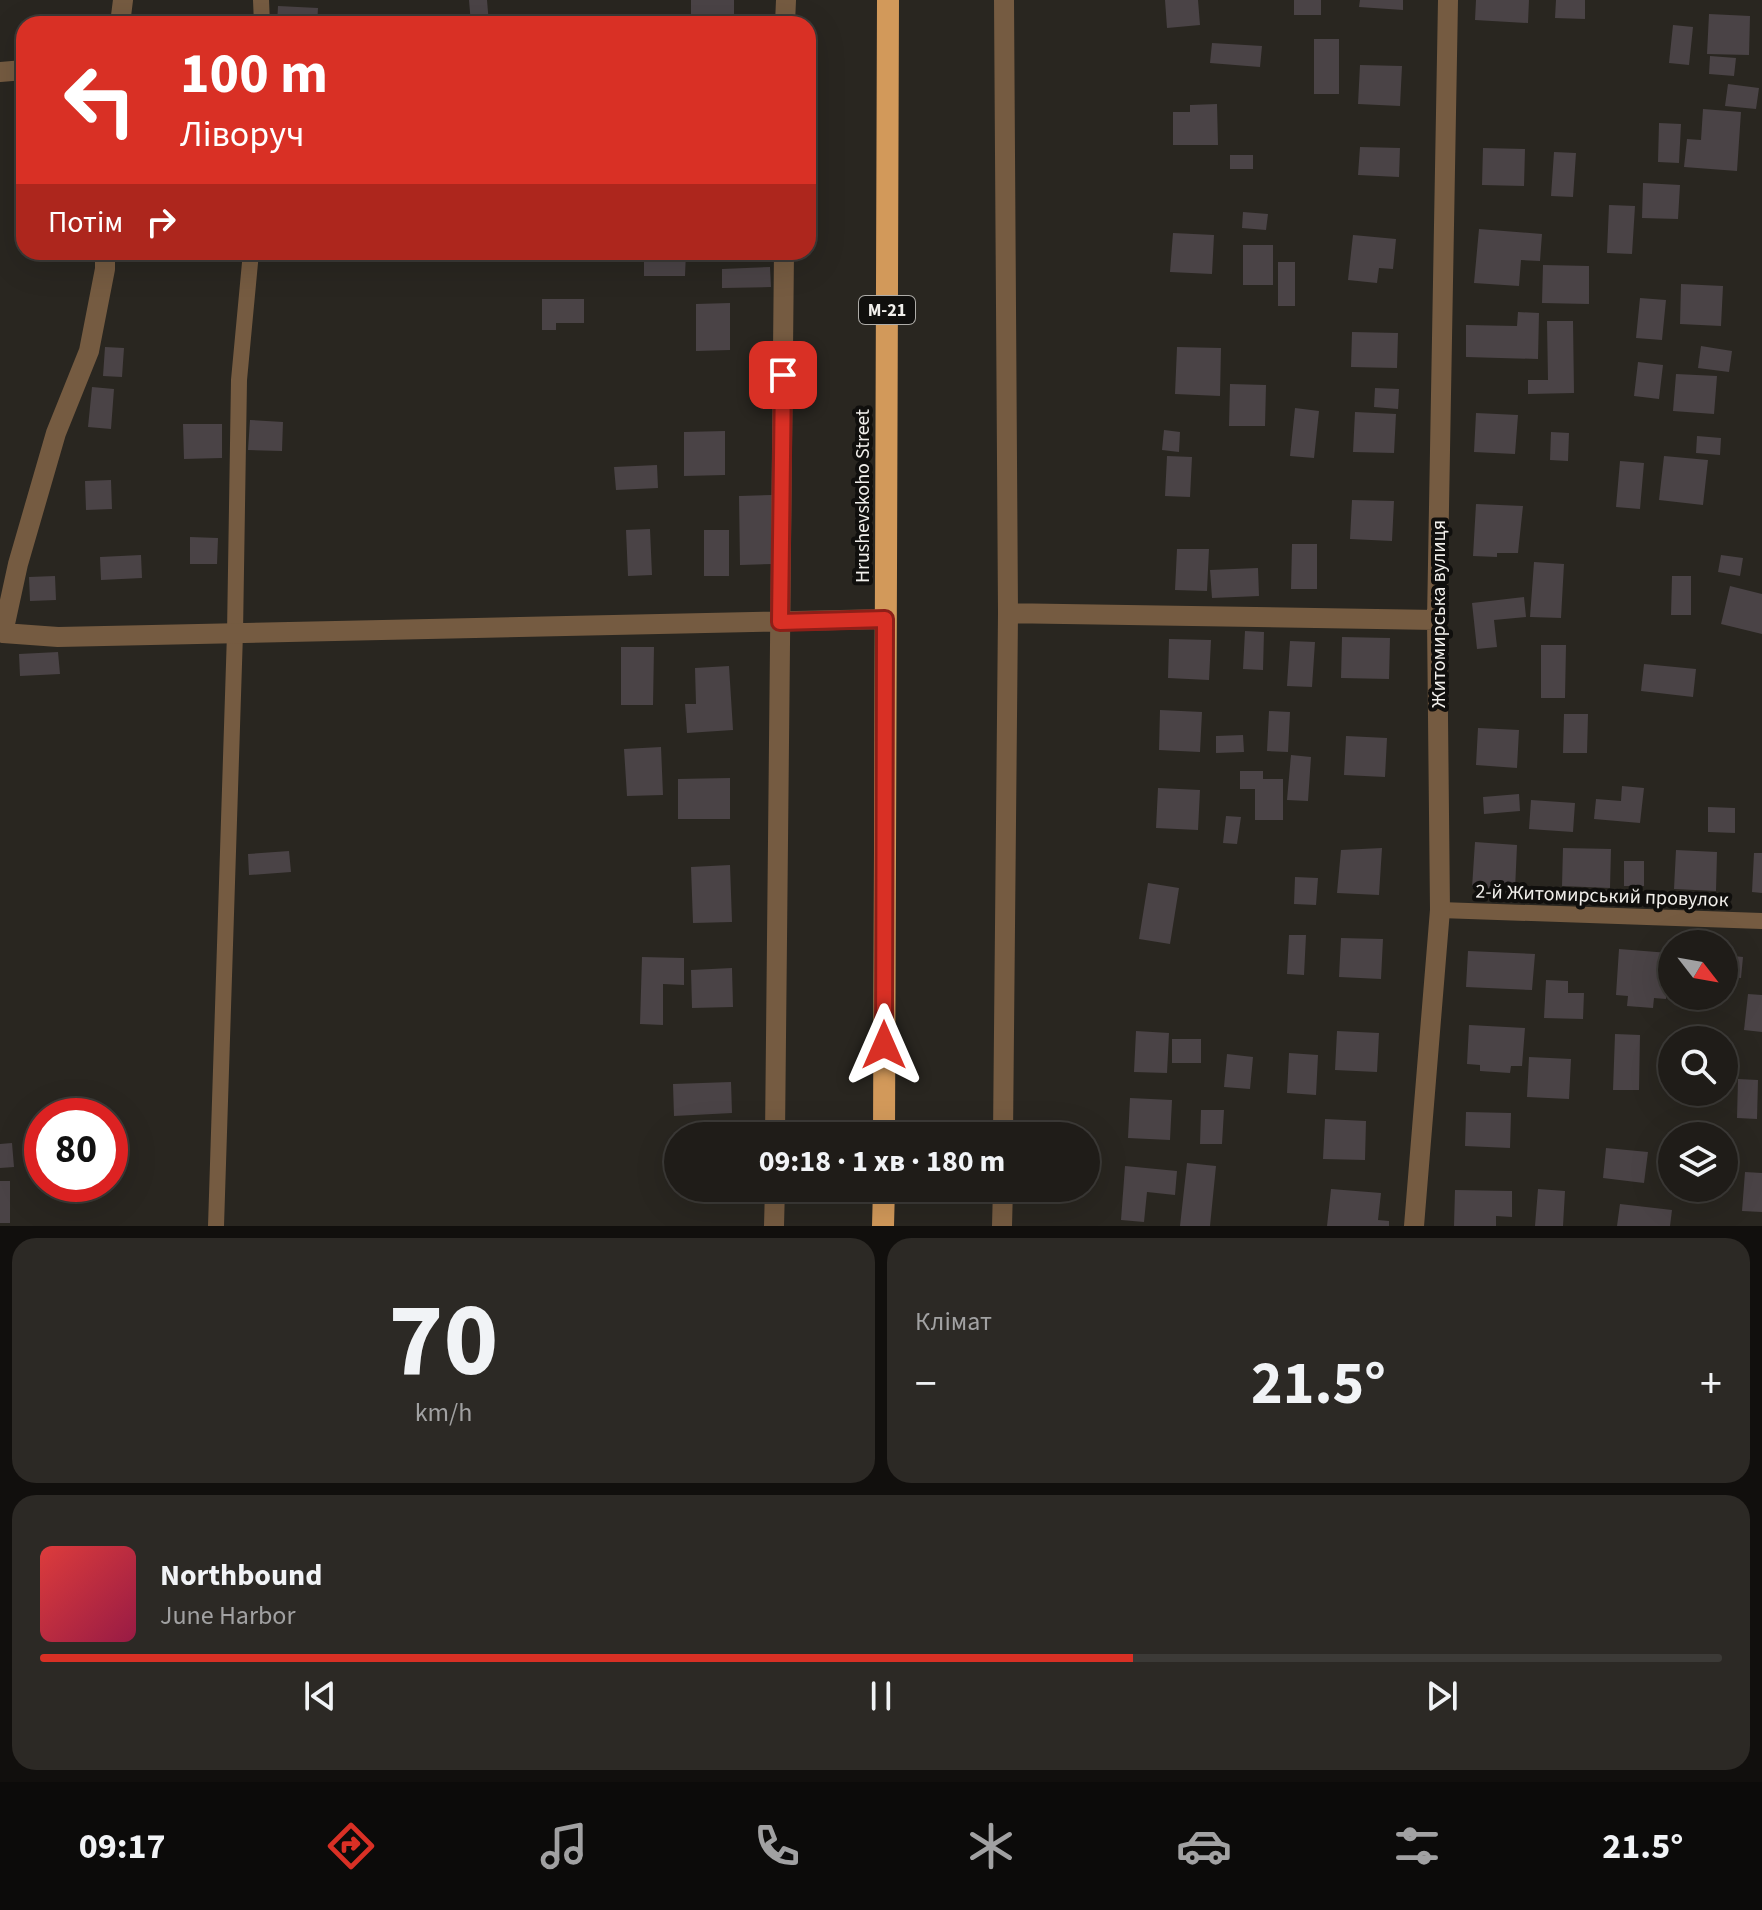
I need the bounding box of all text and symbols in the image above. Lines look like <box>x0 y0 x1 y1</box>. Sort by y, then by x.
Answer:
text: 100 m <box>180 35 328 114</box>
icon: left <box>48 48 152 152</box>
text: Ліворуч <box>180 109 304 160</box>
icon: right <box>139 200 183 244</box>
text: Потім <box>48 201 123 244</box>
road number: М-21 <box>859 296 915 324</box>
pin <box>749 341 817 409</box>
icon: arrive <box>761 353 805 397</box>
street label: Hrushevskoho Street <box>849 409 877 583</box>
street label: Житомирська вулиця <box>1425 520 1453 708</box>
street label: 2-й Житомирський провулок <box>1475 878 1729 914</box>
north arrow <box>1658 930 1738 1010</box>
map controls <box>1658 930 1738 1202</box>
position arrow <box>842 1003 926 1087</box>
button: search <box>1658 1026 1738 1106</box>
speed limit sign: 80 <box>24 1098 128 1202</box>
button: layers <box>1658 1122 1738 1202</box>
text: 09:18 · 1 хв · 180 m <box>759 1140 1005 1183</box>
text: 70 <box>389 1268 498 1416</box>
text: Клімат <box>915 1303 992 1340</box>
text: 21.5° <box>1251 1342 1386 1427</box>
text: − <box>915 1353 937 1416</box>
text: + <box>1700 1353 1722 1416</box>
text: km/h <box>415 1394 472 1431</box>
text: Northbound <box>160 1554 322 1597</box>
text: June Harbor <box>160 1597 296 1634</box>
icon: previous <box>298 1674 342 1718</box>
icon: pause <box>859 1674 903 1718</box>
icon: next <box>1420 1674 1464 1718</box>
icon: directions <box>323 1818 379 1874</box>
icon: music <box>536 1818 592 1874</box>
icon: phone <box>749 1818 805 1874</box>
icon: climate <box>963 1818 1019 1874</box>
icon: car <box>1176 1818 1232 1874</box>
icon: filters <box>1389 1818 1445 1874</box>
text: 09:17 <box>79 1821 165 1872</box>
text: 21.5° <box>1602 1821 1683 1872</box>

